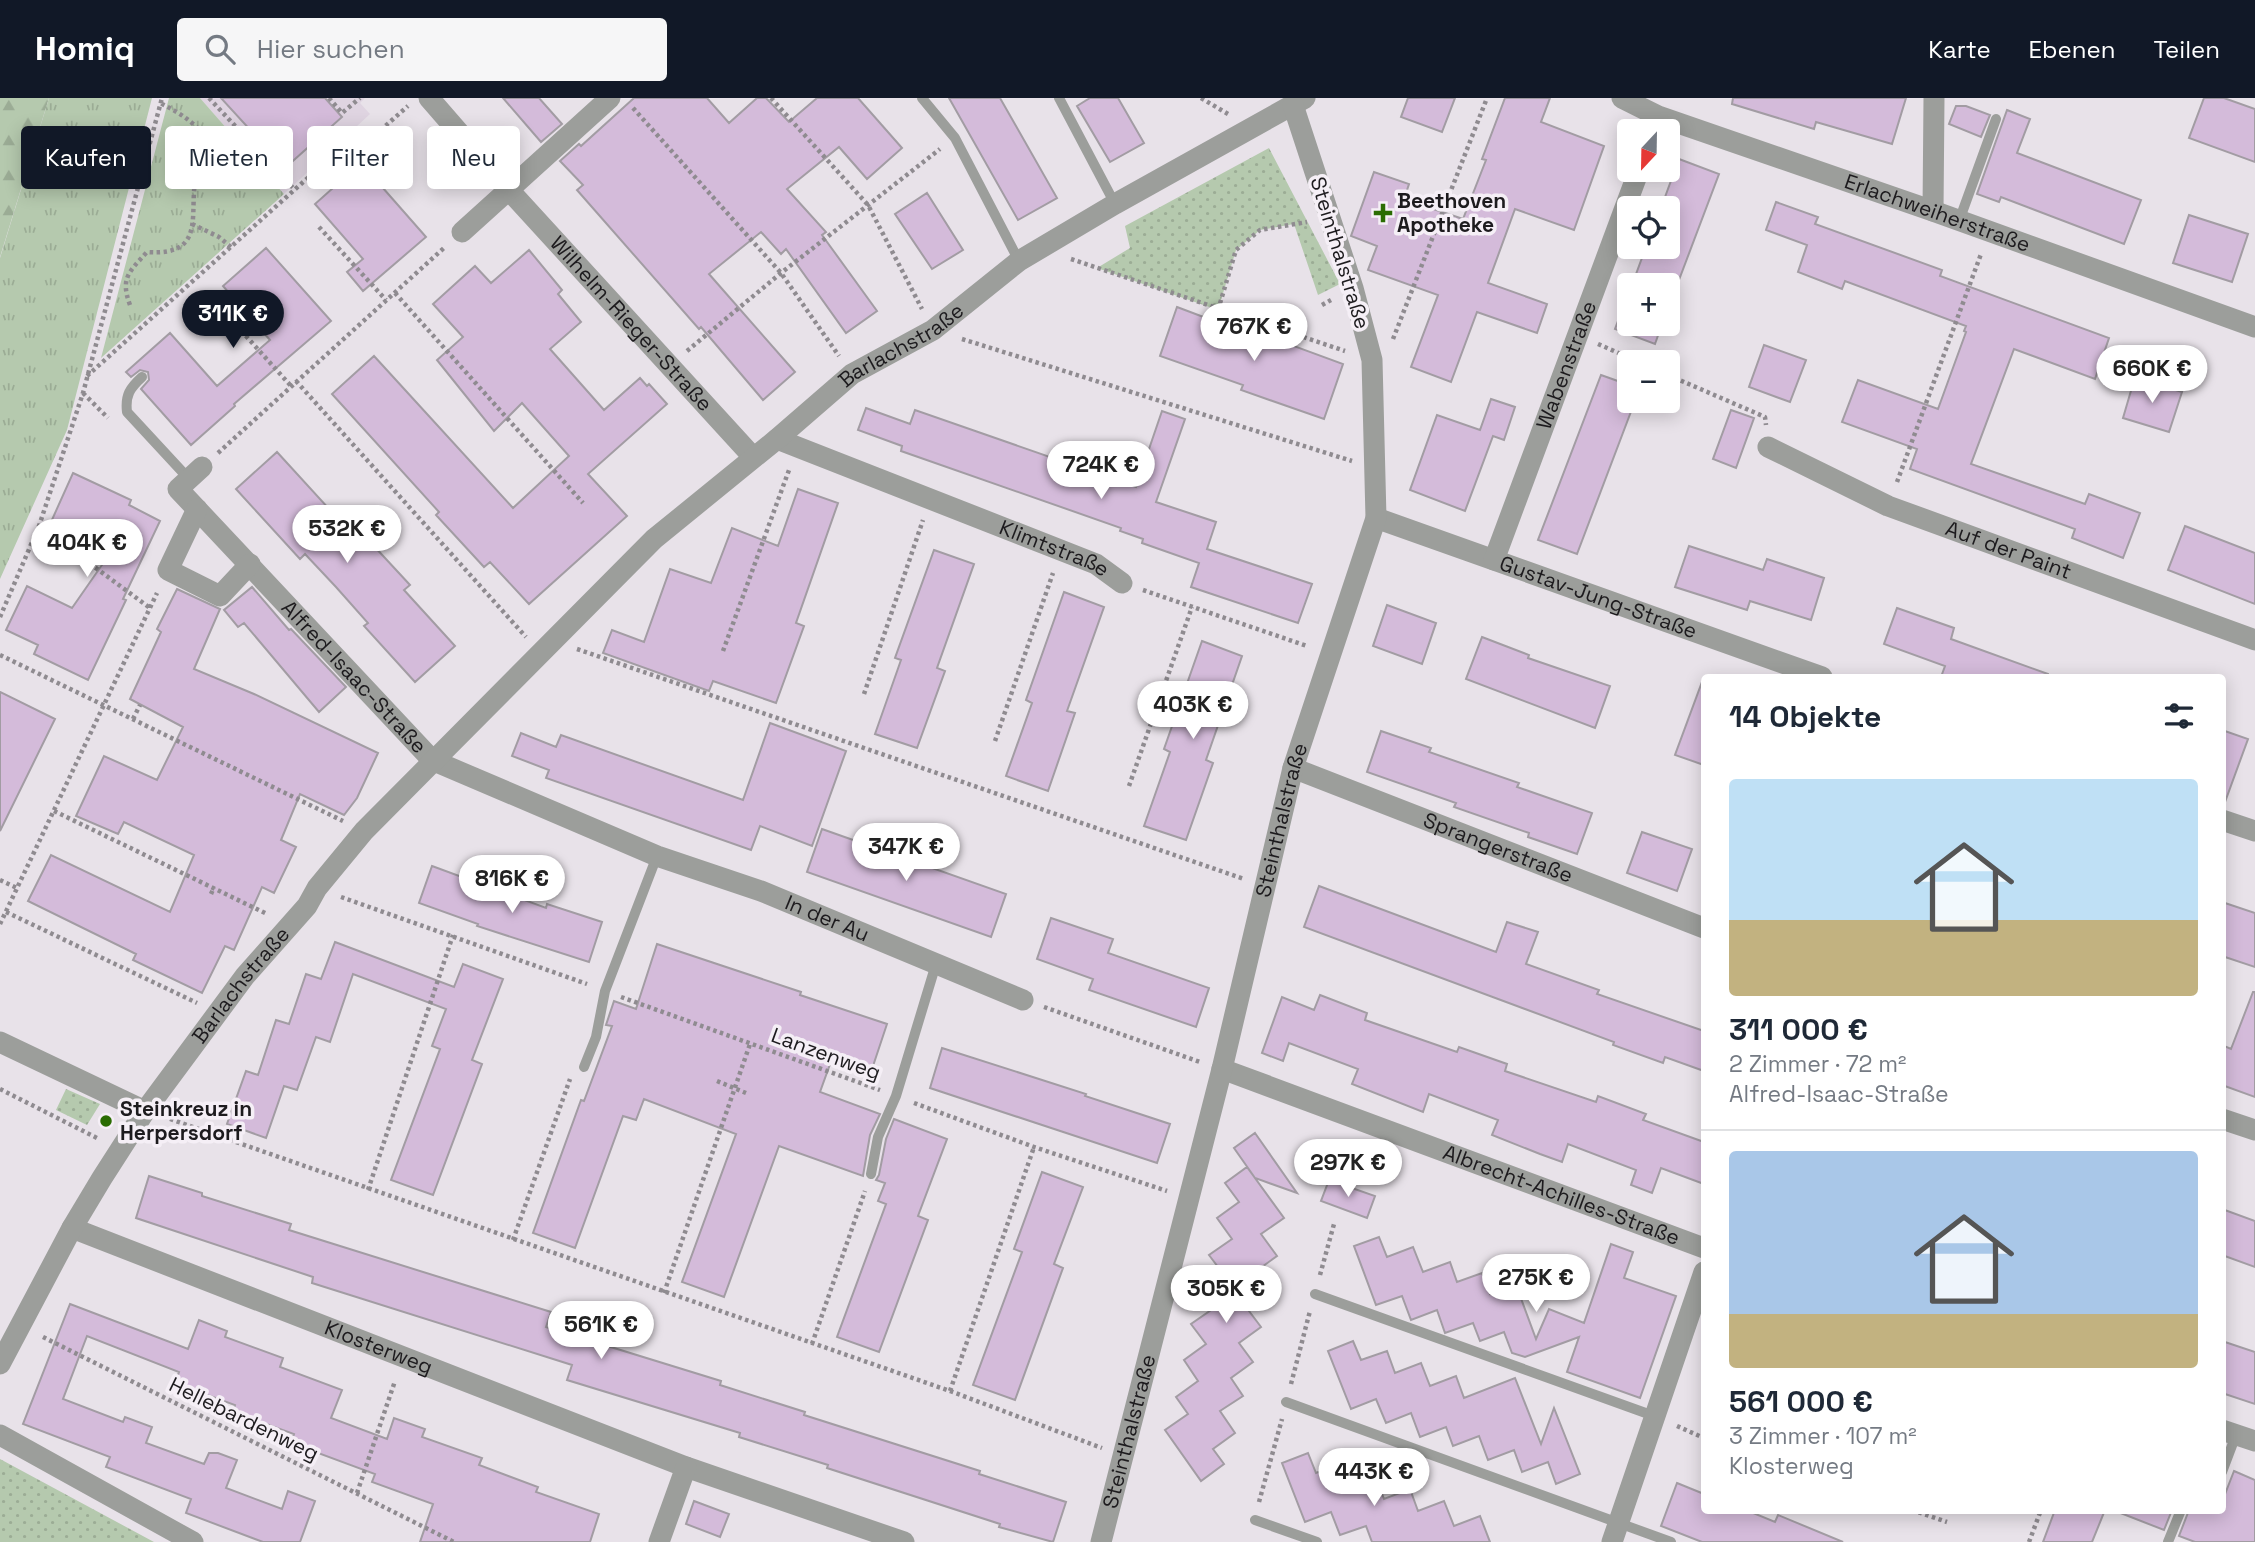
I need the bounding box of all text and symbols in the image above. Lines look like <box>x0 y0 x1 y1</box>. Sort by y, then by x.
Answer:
search box <box>177 18 667 81</box>
text: Homiq <box>35 28 135 70</box>
icon: search <box>201 30 239 68</box>
text: Hier suchen <box>257 32 405 66</box>
text: Karte <box>1928 34 1991 65</box>
text: Ebenen <box>2029 34 2115 65</box>
text: Teilen <box>2153 34 2220 65</box>
north arrow <box>1617 119 1680 182</box>
map controls <box>1617 119 1680 413</box>
chip: Kaufen <box>21 126 151 189</box>
chip: Mieten <box>165 126 293 189</box>
chip: Filter <box>307 126 413 189</box>
chip: Neu <box>427 126 520 189</box>
street label: Erlachweiherstraße <box>1841 167 2034 258</box>
street label: Steinthalstraße <box>1304 173 1376 332</box>
place label: Beethoven Apotheke <box>1397 187 1506 238</box>
button: locate <box>1617 196 1680 259</box>
marker: Beethoven Apotheke <box>1375 205 1391 221</box>
street label: Wilhelm-Rieger-Straße <box>545 230 719 417</box>
button: + <box>1617 273 1680 336</box>
pin: 311K € <box>176 290 290 350</box>
street label: Barlachstraße <box>832 297 969 393</box>
street label: Wabenstraße <box>1530 297 1602 433</box>
text: 311K € <box>198 298 268 328</box>
pin: 767K € <box>1197 303 1311 363</box>
text: 767K € <box>1216 311 1292 341</box>
pin: 660K € <box>2095 345 2209 405</box>
button: − <box>1617 350 1680 413</box>
text: 660K € <box>2112 353 2192 383</box>
pin: 724K € <box>1044 442 1158 501</box>
text: 724K € <box>1063 449 1139 479</box>
pin: 532K € <box>290 505 404 565</box>
text: 532K € <box>308 513 386 543</box>
street label: Klimtstraße <box>996 513 1115 582</box>
street label: Auf der Paint <box>1942 514 2075 585</box>
pin: 404K € <box>30 519 144 579</box>
text: 404K € <box>47 527 127 557</box>
street label: Gustav-Jung-Straße <box>1496 549 1701 644</box>
street label: Alfred-Isaac-Straße <box>276 594 433 759</box>
pin: 403K € <box>1136 682 1250 741</box>
text: 403K € <box>1153 689 1233 719</box>
text: 14 Objekte <box>1729 697 1881 736</box>
icon: filters <box>2160 697 2198 735</box>
street label: Steinthalstraße <box>1249 739 1313 900</box>
street label: Sprangerstraße <box>1420 806 1577 889</box>
pin: 347K € <box>849 824 963 883</box>
icon: home <box>1901 824 2027 950</box>
text: 347K € <box>868 831 944 861</box>
pin: 816K € <box>455 856 569 915</box>
text: 816K € <box>475 863 549 893</box>
street label: In der Au <box>781 889 873 948</box>
street label: Barlachstraße <box>186 921 295 1049</box>
text: 311 000 € <box>1729 1010 1868 1049</box>
street label: Lanzenweg <box>768 1021 885 1086</box>
text: 2 Zimmer · 72 m² <box>1729 1049 1906 1079</box>
text: Alfred-Isaac-Straße <box>1729 1079 1949 1109</box>
place label: Steinkreuz in Herpersdorf <box>120 1095 252 1146</box>
marker: Steinkreuz in Herpersdorf <box>98 1113 114 1129</box>
street label: Albrecht-Achilles-Straße <box>1439 1138 1684 1251</box>
pin: 297K € <box>1291 1140 1405 1199</box>
text: 297K € <box>1310 1147 1386 1177</box>
icon: home <box>1901 1196 2027 1322</box>
pin: 275K € <box>1479 1254 1593 1314</box>
text: 275K € <box>1498 1262 1574 1292</box>
pin: 305K € <box>1169 1266 1283 1325</box>
text: 305K € <box>1187 1273 1265 1303</box>
pin: 561K € <box>544 1302 658 1361</box>
text: 561K € <box>564 1309 638 1339</box>
street label: Klosterweg <box>321 1314 437 1380</box>
street label: Steinthalstraße <box>1096 1352 1161 1511</box>
street label: Hellebardenweg <box>165 1371 324 1466</box>
text: 561 000 € <box>1729 1382 1873 1421</box>
text: 3 Zimmer · 107 m² <box>1729 1421 1917 1451</box>
pin: 443K € <box>1317 1448 1431 1508</box>
text: Klosterweg <box>1729 1451 1854 1481</box>
text: 443K € <box>1334 1456 1414 1486</box>

